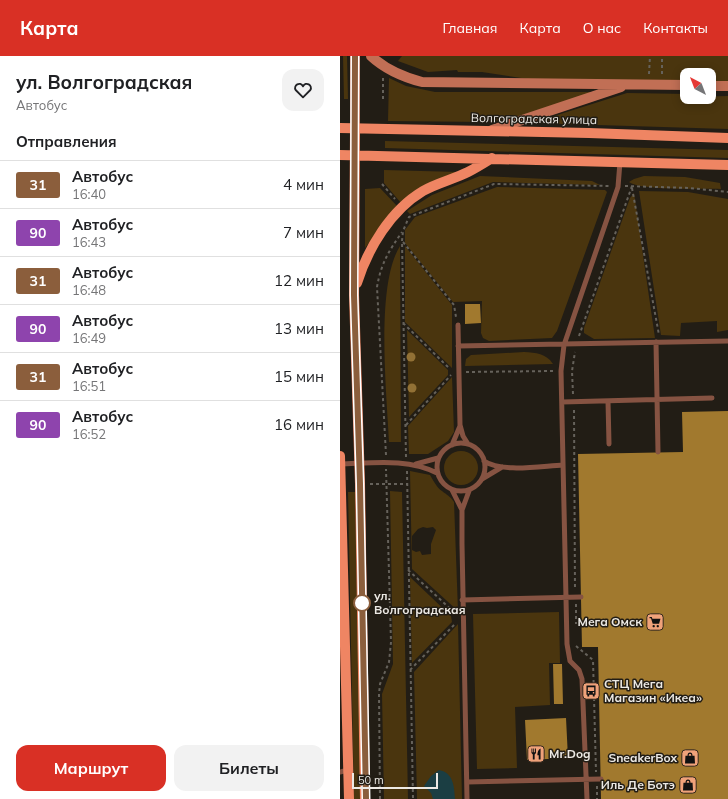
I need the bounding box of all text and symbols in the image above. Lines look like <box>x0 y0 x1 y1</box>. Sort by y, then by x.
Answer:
text: Карта <box>20 16 78 40</box>
text: Главная <box>443 19 498 37</box>
text: Карта <box>520 19 561 37</box>
text: О нас <box>583 19 621 37</box>
text: Контакты <box>643 19 708 37</box>
north arrow <box>680 68 716 104</box>
map controls <box>680 68 716 104</box>
button: heart <box>282 69 324 111</box>
text: ул. Волгоградская <box>16 70 192 94</box>
text: Автобус <box>16 97 67 113</box>
street label: Волгоградская улица <box>471 110 597 127</box>
text: Отправления <box>16 132 117 151</box>
text: Автобус <box>72 167 133 186</box>
text: 4 мин <box>283 175 324 194</box>
text: 31 <box>30 176 46 194</box>
text: 16:40 <box>72 186 106 202</box>
text: Автобус <box>72 215 133 234</box>
text: 7 мин <box>283 223 324 242</box>
text: 90 <box>30 224 46 242</box>
text: 16:43 <box>72 234 106 250</box>
text: Автобус <box>72 263 133 282</box>
text: 12 мин <box>274 271 324 290</box>
text: 31 <box>30 272 46 290</box>
text: 16:48 <box>72 282 106 298</box>
text: Автобус <box>72 311 133 330</box>
text: 13 мин <box>274 319 324 338</box>
text: 90 <box>30 320 46 338</box>
text: 16:49 <box>72 330 106 346</box>
text: Автобус <box>72 359 133 378</box>
text: 15 мин <box>274 367 324 386</box>
text: 31 <box>30 368 46 386</box>
text: 16:51 <box>72 378 106 394</box>
text: Автобус <box>72 407 133 426</box>
text: 16 мин <box>274 415 324 434</box>
text: 90 <box>30 416 46 434</box>
text: 16:52 <box>72 426 106 442</box>
place label: ул. Волгоградская <box>374 588 466 617</box>
marker: ул. Волгоградская <box>353 594 371 612</box>
supermarket icon: Мега Омск <box>645 612 665 632</box>
place label: Мега Омск <box>577 614 642 629</box>
place label: СТЦ Мега Магазин «Икеа» <box>604 676 702 705</box>
bus stop icon: СТЦ Мега Магазин «Икеа» <box>581 681 601 701</box>
restaurant icon: Mr.Dog <box>526 744 546 764</box>
button: Маршрут <box>16 745 166 791</box>
button: Билеты <box>174 745 324 791</box>
place label: Mr.Dog <box>549 746 591 761</box>
shop icon: SneakerBox <box>680 748 700 768</box>
place label: SneakerBox <box>608 750 677 765</box>
scale bar <box>352 771 438 790</box>
text: 50 m <box>358 773 384 787</box>
shop icon: Иль Де Ботэ <box>678 775 698 795</box>
place label: Иль Де Ботэ <box>601 777 675 792</box>

